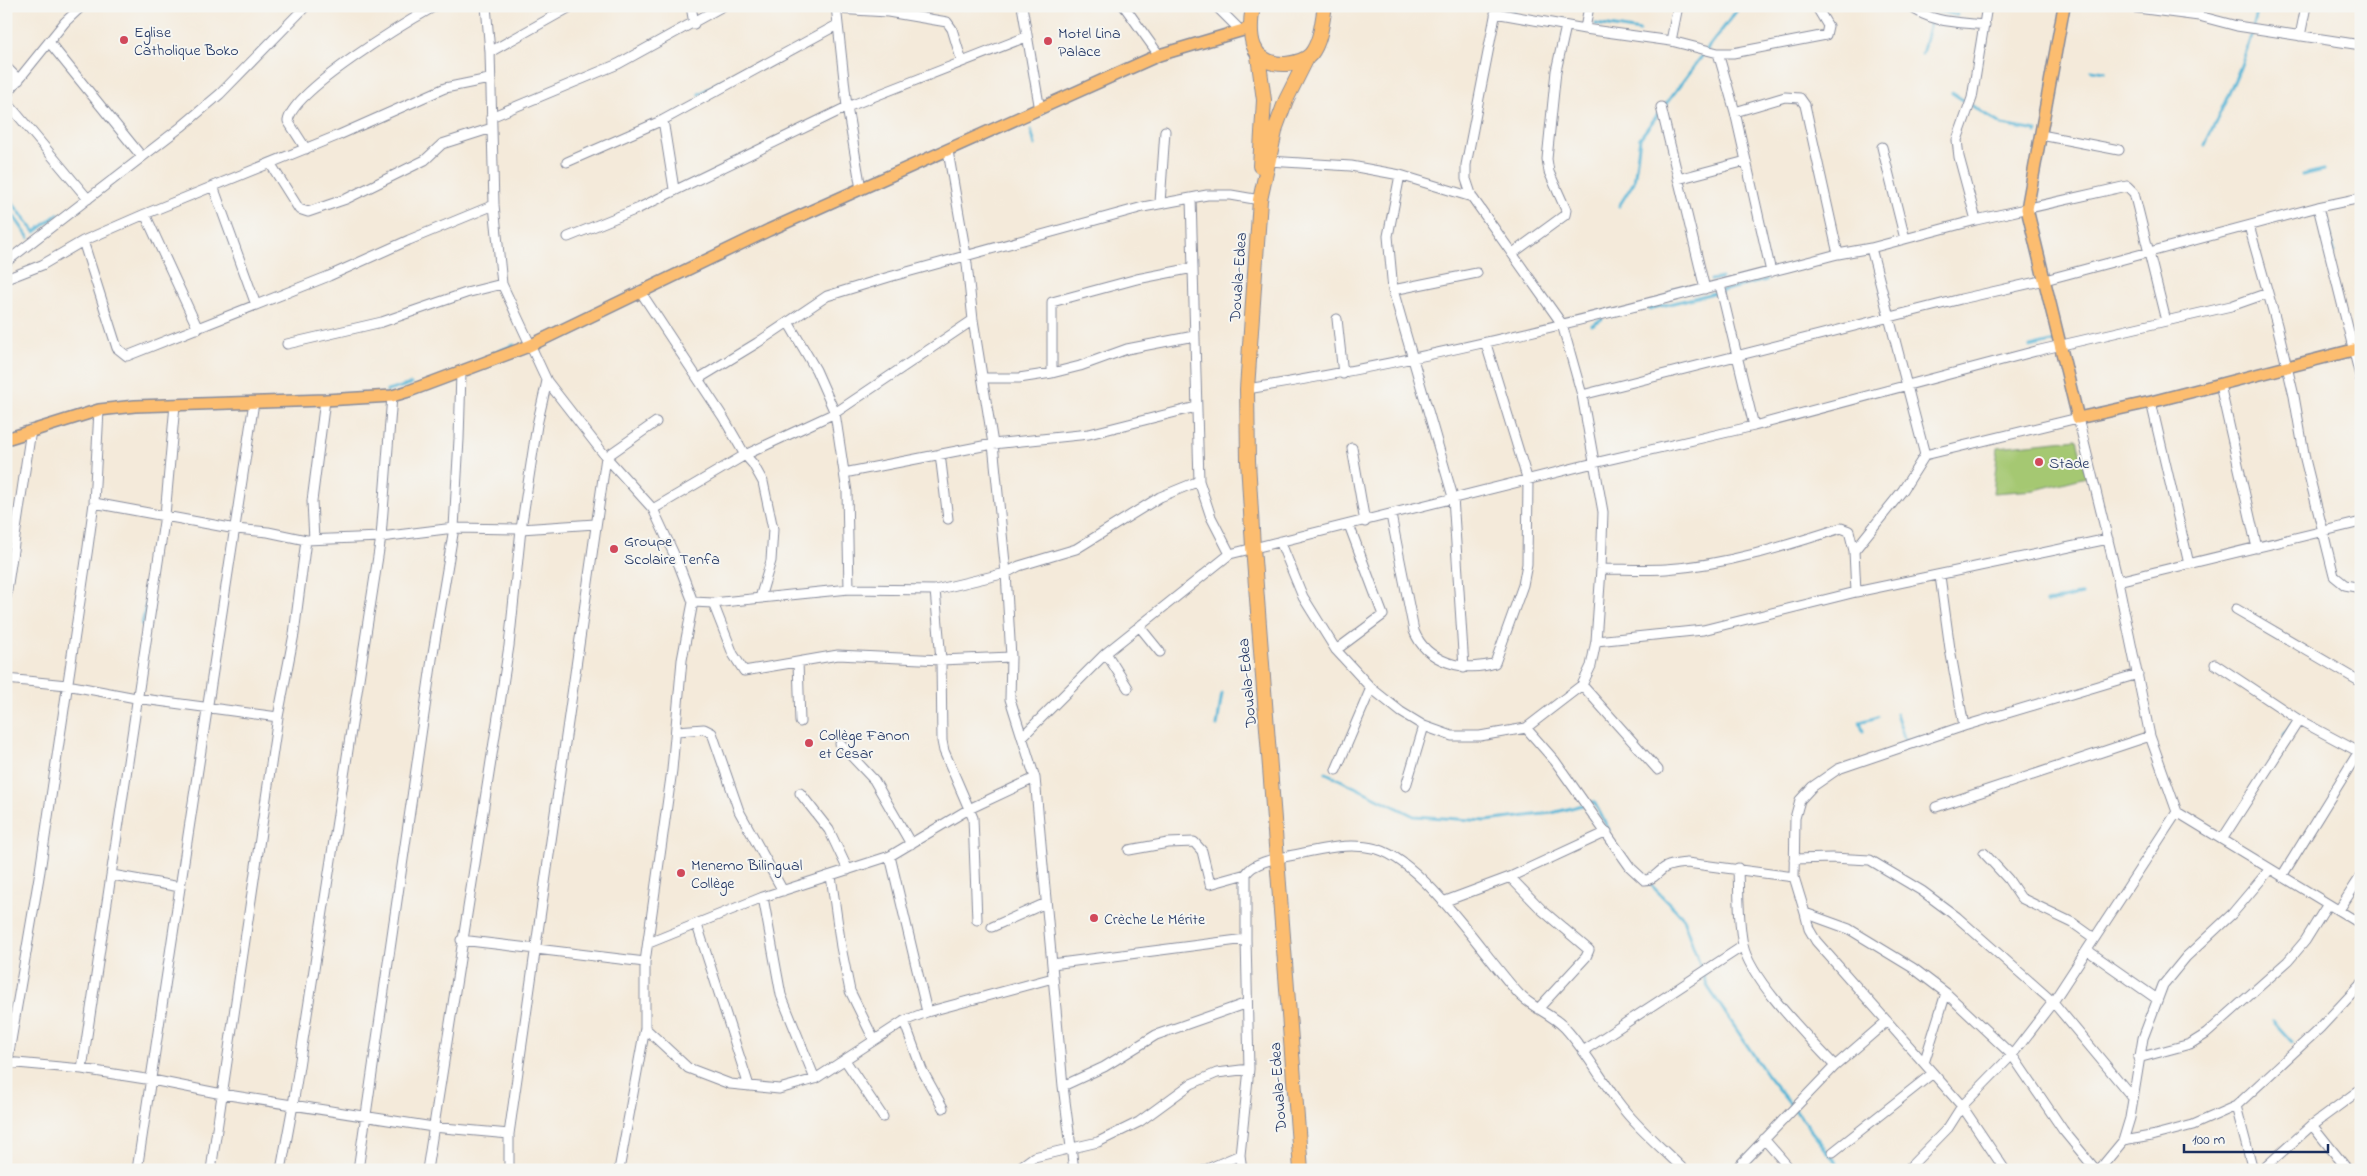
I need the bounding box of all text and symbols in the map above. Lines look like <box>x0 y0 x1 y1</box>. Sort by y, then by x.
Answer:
place label: Eglise Catholique Boko <box>134 21 239 63</box>
place label: Motel Lina Palace <box>1058 22 1121 64</box>
marker: Eglise Catholique Boko <box>118 34 130 46</box>
marker: Motel Lina Palace <box>1042 35 1054 47</box>
street label: Douala-Edea <box>1224 232 1254 324</box>
place label: Stade <box>2049 452 2090 476</box>
marker: Stade <box>2033 456 2045 468</box>
place label: Groupe Scolaire Tenfa <box>624 530 720 572</box>
marker: Groupe Scolaire Tenfa <box>608 543 620 555</box>
street label: Douala-Edea <box>1232 637 1264 730</box>
place label: Collège Fanon et Cesar <box>819 724 910 766</box>
marker: Collège Fanon et Cesar <box>803 737 815 749</box>
place label: Menemo Bilingual Collège <box>691 854 803 896</box>
marker: Menemo Bilingual Collège <box>675 867 687 879</box>
place label: Crèche Le Mérite <box>1104 908 1206 932</box>
marker: Crèche Le Mérite <box>1088 912 1100 924</box>
street label: Douala-Edea <box>1264 1041 1294 1133</box>
scale bar <box>2184 1121 2328 1153</box>
text: 100 m <box>2192 1129 2225 1151</box>

